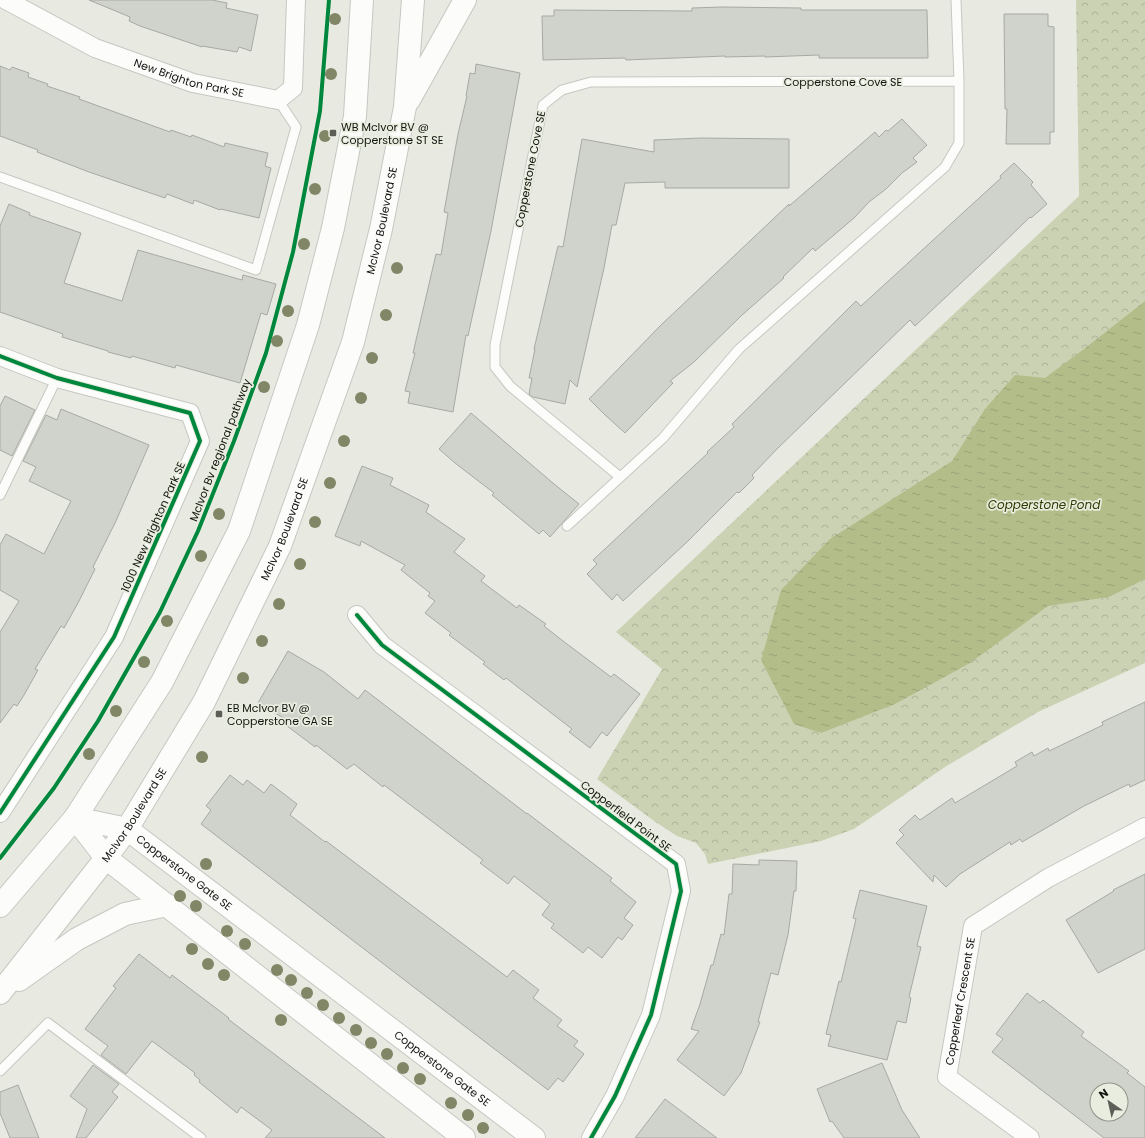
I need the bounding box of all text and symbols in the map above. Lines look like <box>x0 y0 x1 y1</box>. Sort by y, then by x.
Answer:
street label: New Brighton Park SE <box>132 55 246 101</box>
street label: Copperstone Cove SE <box>784 74 902 90</box>
street label: Copperstone Cove SE <box>511 109 549 229</box>
place label: WB McIvor BV @ Copperstone ST SE <box>341 119 443 148</box>
marker: WB McIvor BV @ Copperstone ST SE <box>328 128 338 138</box>
street label: McIvor Boulevard SE <box>362 165 401 276</box>
street label: McIvor Bv regional pathway <box>185 376 255 524</box>
street label: 1000 New Brighton Park SE <box>117 459 189 595</box>
street label: McIvor Boulevard SE <box>256 475 312 583</box>
water label: Copperstone Pond <box>988 496 1101 513</box>
place label: EB McIvor BV @ Copperstone GA SE <box>227 700 333 729</box>
marker: EB McIvor BV @ Copperstone GA SE <box>214 709 224 719</box>
street label: McIvor Boulevard SE <box>97 765 170 866</box>
street label: Copperfield Point SE <box>577 777 675 855</box>
street label: Copperstone Gate SE <box>133 831 236 914</box>
street label: Copperleaf Crescent SE <box>941 936 979 1066</box>
street label: Copperstone Gate SE <box>391 1027 494 1110</box>
north arrow <box>1089 1082 1129 1122</box>
text: N <box>1096 1085 1111 1103</box>

